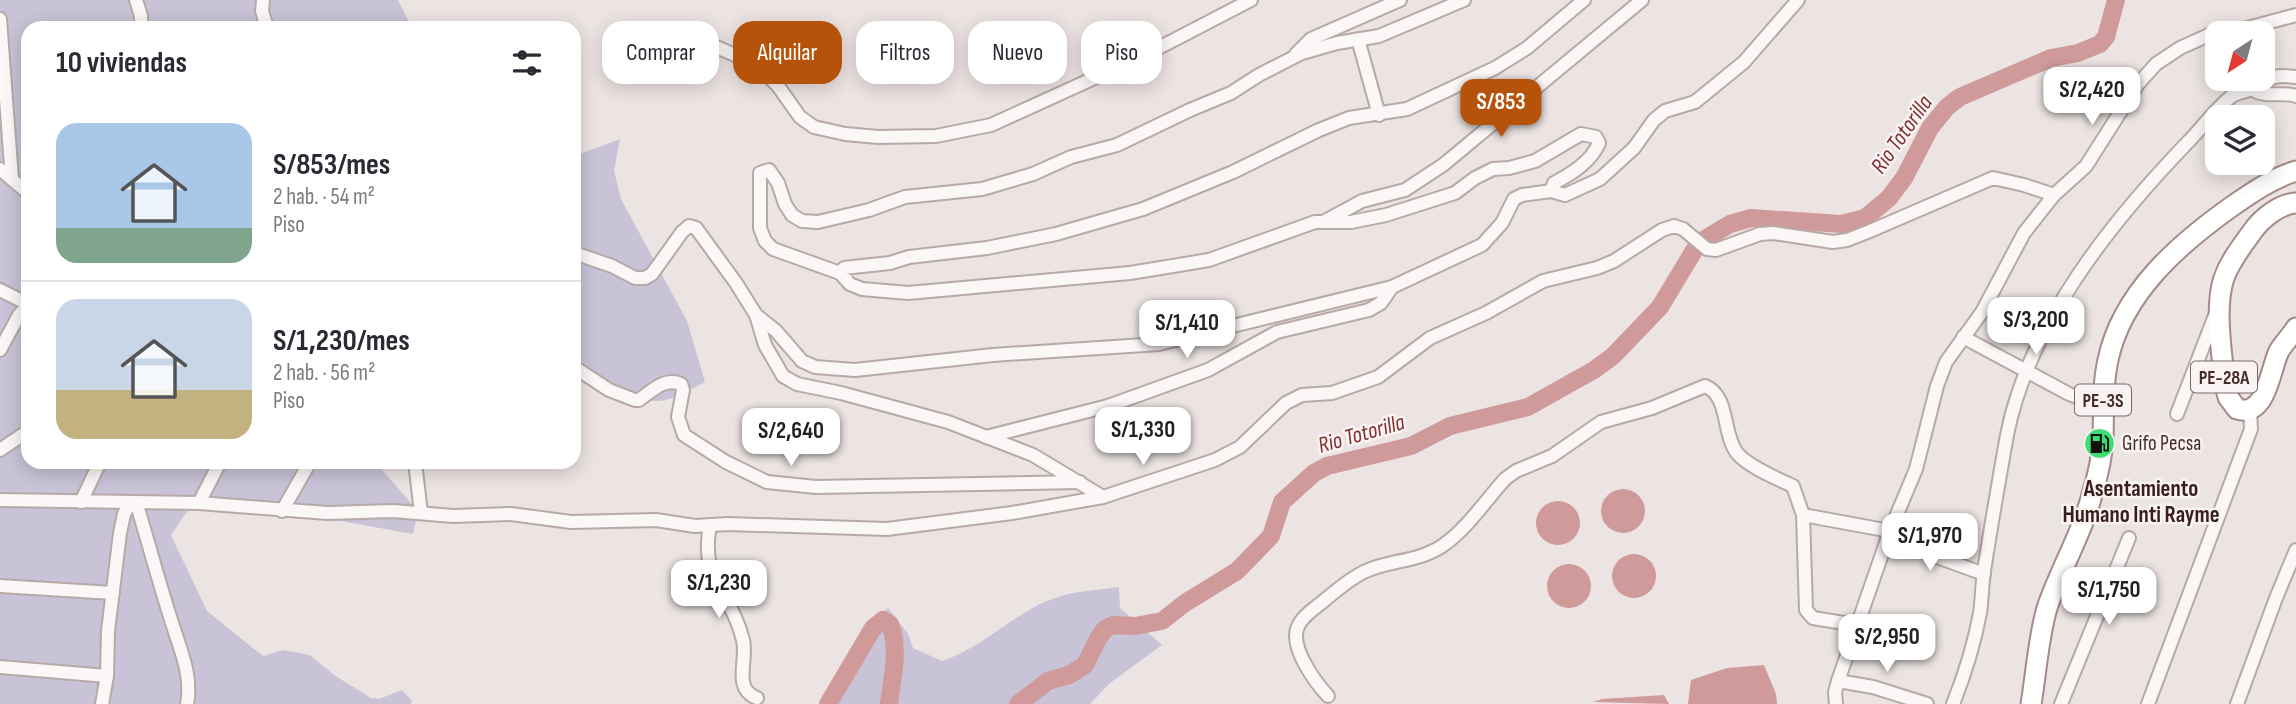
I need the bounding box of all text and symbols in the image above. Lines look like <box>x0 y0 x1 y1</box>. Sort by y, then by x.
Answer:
chip: Comprar <box>602 21 719 84</box>
chip: Alquilar <box>733 21 842 84</box>
chip: Filtros <box>856 21 954 84</box>
chip: Nuevo <box>968 21 1067 84</box>
chip: Piso <box>1081 21 1162 84</box>
north arrow <box>2205 21 2275 91</box>
map controls <box>2205 21 2275 175</box>
icon: filters <box>508 44 546 82</box>
text: 10 viviendas <box>56 45 187 81</box>
pin: S/2,420 <box>2027 68 2157 127</box>
text: S/2,420 <box>2059 76 2125 104</box>
pin: S/853 <box>1452 80 1550 139</box>
text: S/853 <box>1476 88 1526 116</box>
water label: Rio Totorilla <box>1865 90 1939 179</box>
button: layers <box>2205 105 2275 175</box>
text: S/853/mes <box>273 147 390 183</box>
icon: home <box>112 151 196 235</box>
text: 2 hab. · 54 m² <box>273 183 375 211</box>
text: Piso <box>273 211 305 239</box>
pin: S/3,200 <box>1971 298 2101 357</box>
pin: S/1,410 <box>1122 300 1252 360</box>
text: S/3,200 <box>2003 306 2069 334</box>
text: S/1,410 <box>1155 309 1219 337</box>
text: S/1,230/mes <box>273 323 410 359</box>
icon: home <box>112 327 196 411</box>
text: 2 hab. · 56 m² <box>273 359 375 387</box>
road number: PE-28A <box>2191 362 2257 392</box>
road number: PE-3S <box>2075 384 2131 416</box>
text: Piso <box>273 387 305 415</box>
pin: S/1,330 <box>1078 407 1208 467</box>
pin: S/2,640 <box>726 408 856 468</box>
water label: Rio Totorilla <box>1315 408 1409 460</box>
text: S/1,330 <box>1111 416 1175 444</box>
text: S/2,640 <box>758 417 824 445</box>
fuel station icon: Grifo Pecsa <box>2082 426 2116 460</box>
place label: Grifo Pecsa <box>2122 431 2201 456</box>
district label: Asentamiento Humano Inti Rayme <box>2062 475 2220 529</box>
pin: S/1,970 <box>1865 514 1995 573</box>
text: S/1,970 <box>1898 522 1962 550</box>
pin: S/1,230 <box>654 560 784 620</box>
pin: S/1,750 <box>2044 568 2174 627</box>
text: S/1,230 <box>687 569 751 597</box>
text: S/1,750 <box>2077 576 2141 604</box>
pin: S/2,950 <box>1822 614 1952 674</box>
text: S/2,950 <box>1854 623 1920 651</box>

